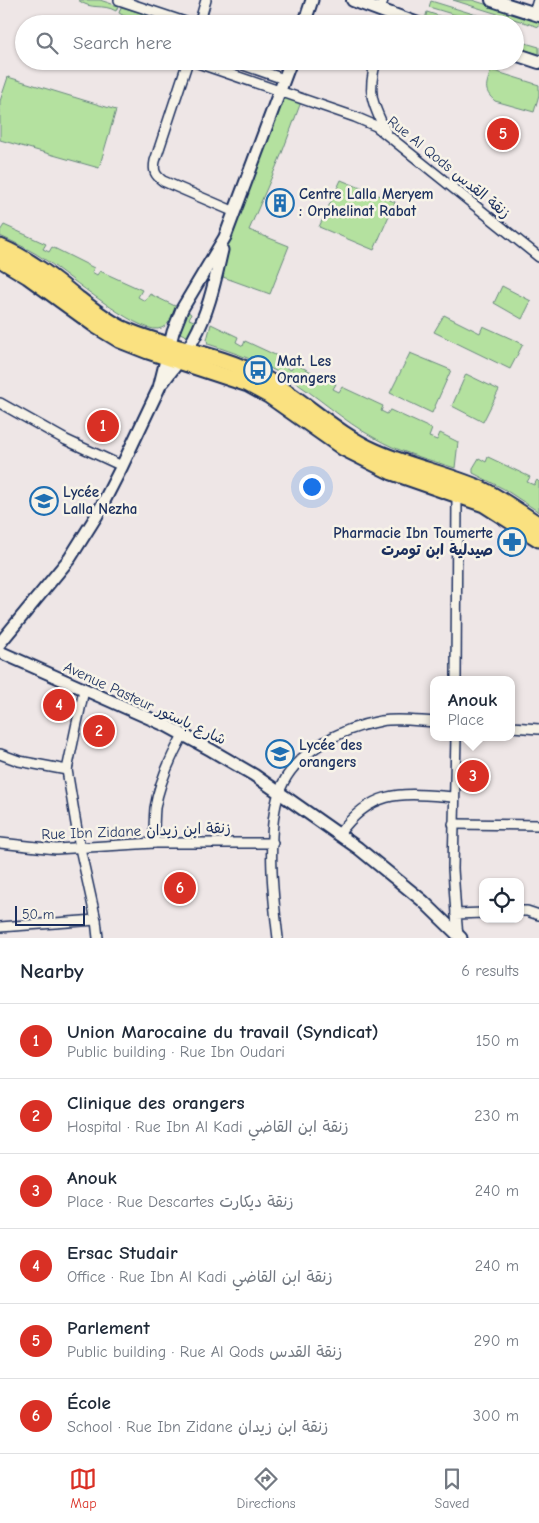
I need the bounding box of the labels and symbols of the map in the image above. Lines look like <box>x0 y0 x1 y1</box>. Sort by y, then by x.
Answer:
street label: Rue Al Qods زنقة القدس <box>384 112 514 222</box>
pin: 5 <box>487 115 519 153</box>
place label: Centre Lalla Meryem : Orphelinat Rabat <box>299 185 434 220</box>
building icon: Centre Lalla Meryem : Orphelinat Rabat <box>265 188 295 218</box>
place label: Mat. Les Orangers <box>277 352 336 387</box>
bus stop icon: Mat. Les Orangers <box>243 355 273 385</box>
pin: 1 <box>87 407 119 445</box>
your location <box>299 474 325 500</box>
place label: Lycée Lalla Nezha <box>63 483 137 518</box>
school or university icon: Lycée Lalla Nezha <box>29 486 59 516</box>
place label: Pharmacie Ibn Toumerte صيدلية ابن تومرت <box>333 524 493 560</box>
pharmacy icon: Pharmacie Ibn Toumerte صيدلية ابن تومرت <box>497 527 527 557</box>
street label: Avenue Pasteur شارع باستور <box>61 657 229 749</box>
pin: 4 <box>43 686 75 724</box>
pin: 2 <box>83 712 115 750</box>
place label: Lycée des orangers <box>299 736 362 771</box>
school or university icon: Lycée des orangers <box>265 739 295 769</box>
pin: 3 <box>457 757 489 795</box>
street label: Rue Ibn Zidane زنقة ابن زيدان <box>41 819 231 843</box>
pin: 6 <box>164 869 196 907</box>
scale bar <box>15 903 85 926</box>

